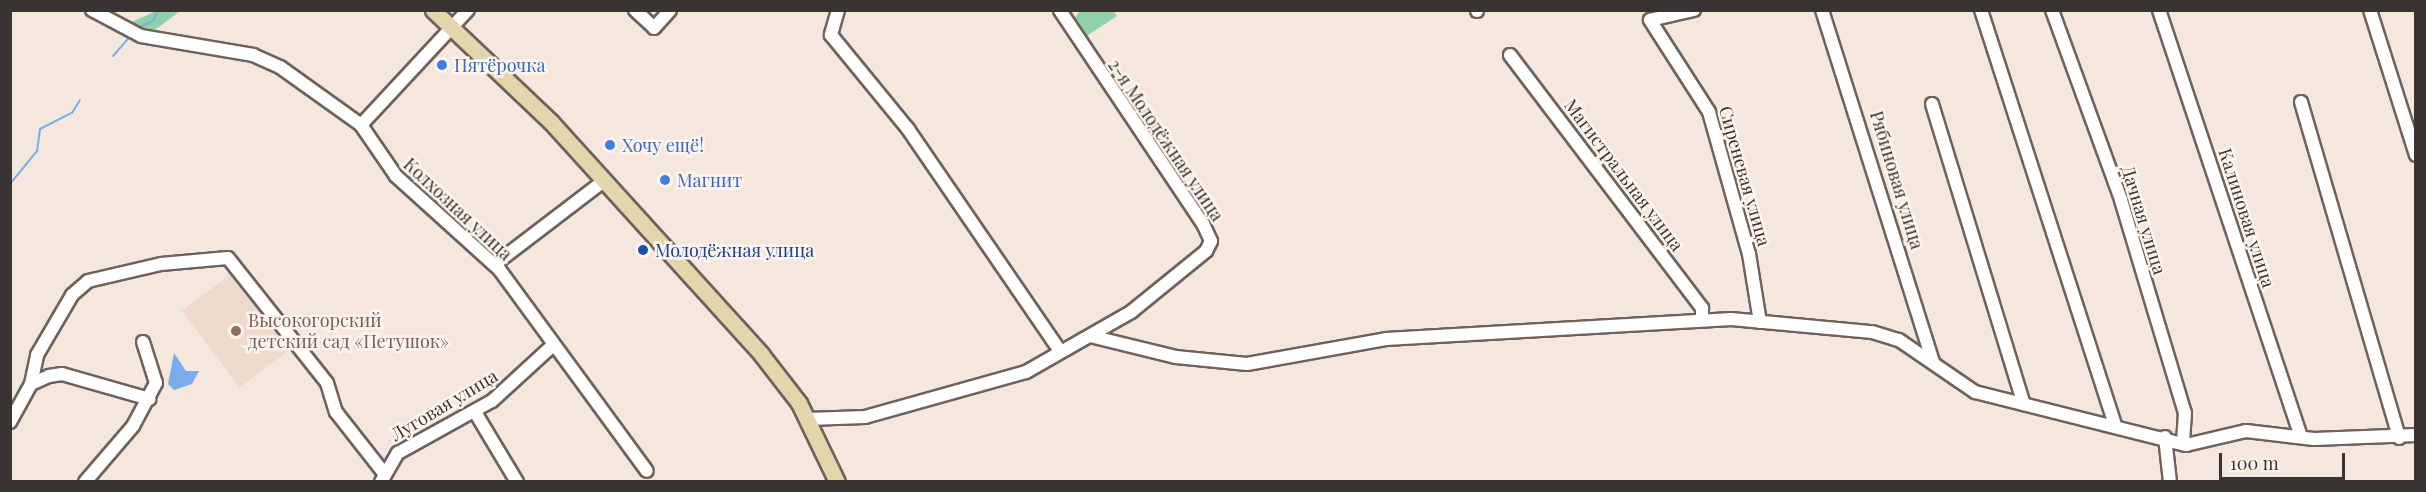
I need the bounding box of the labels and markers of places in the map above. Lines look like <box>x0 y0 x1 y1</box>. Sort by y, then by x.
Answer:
place label: Пятёрочка <box>454 54 545 76</box>
marker: Пятёрочка <box>435 58 449 72</box>
place label: Хочу ещё! <box>622 134 704 156</box>
marker: Хочу ещё! <box>603 138 617 152</box>
place label: Магнит <box>677 169 742 191</box>
marker: Магнит <box>658 173 672 187</box>
place label: Молодёжная улица <box>655 239 814 261</box>
marker: Молодёжная улица <box>636 243 650 257</box>
place label: Высокогорский детский сад «Петушок» <box>248 310 449 352</box>
marker: Высокогорский детский сад «Петушок» <box>229 324 243 338</box>

